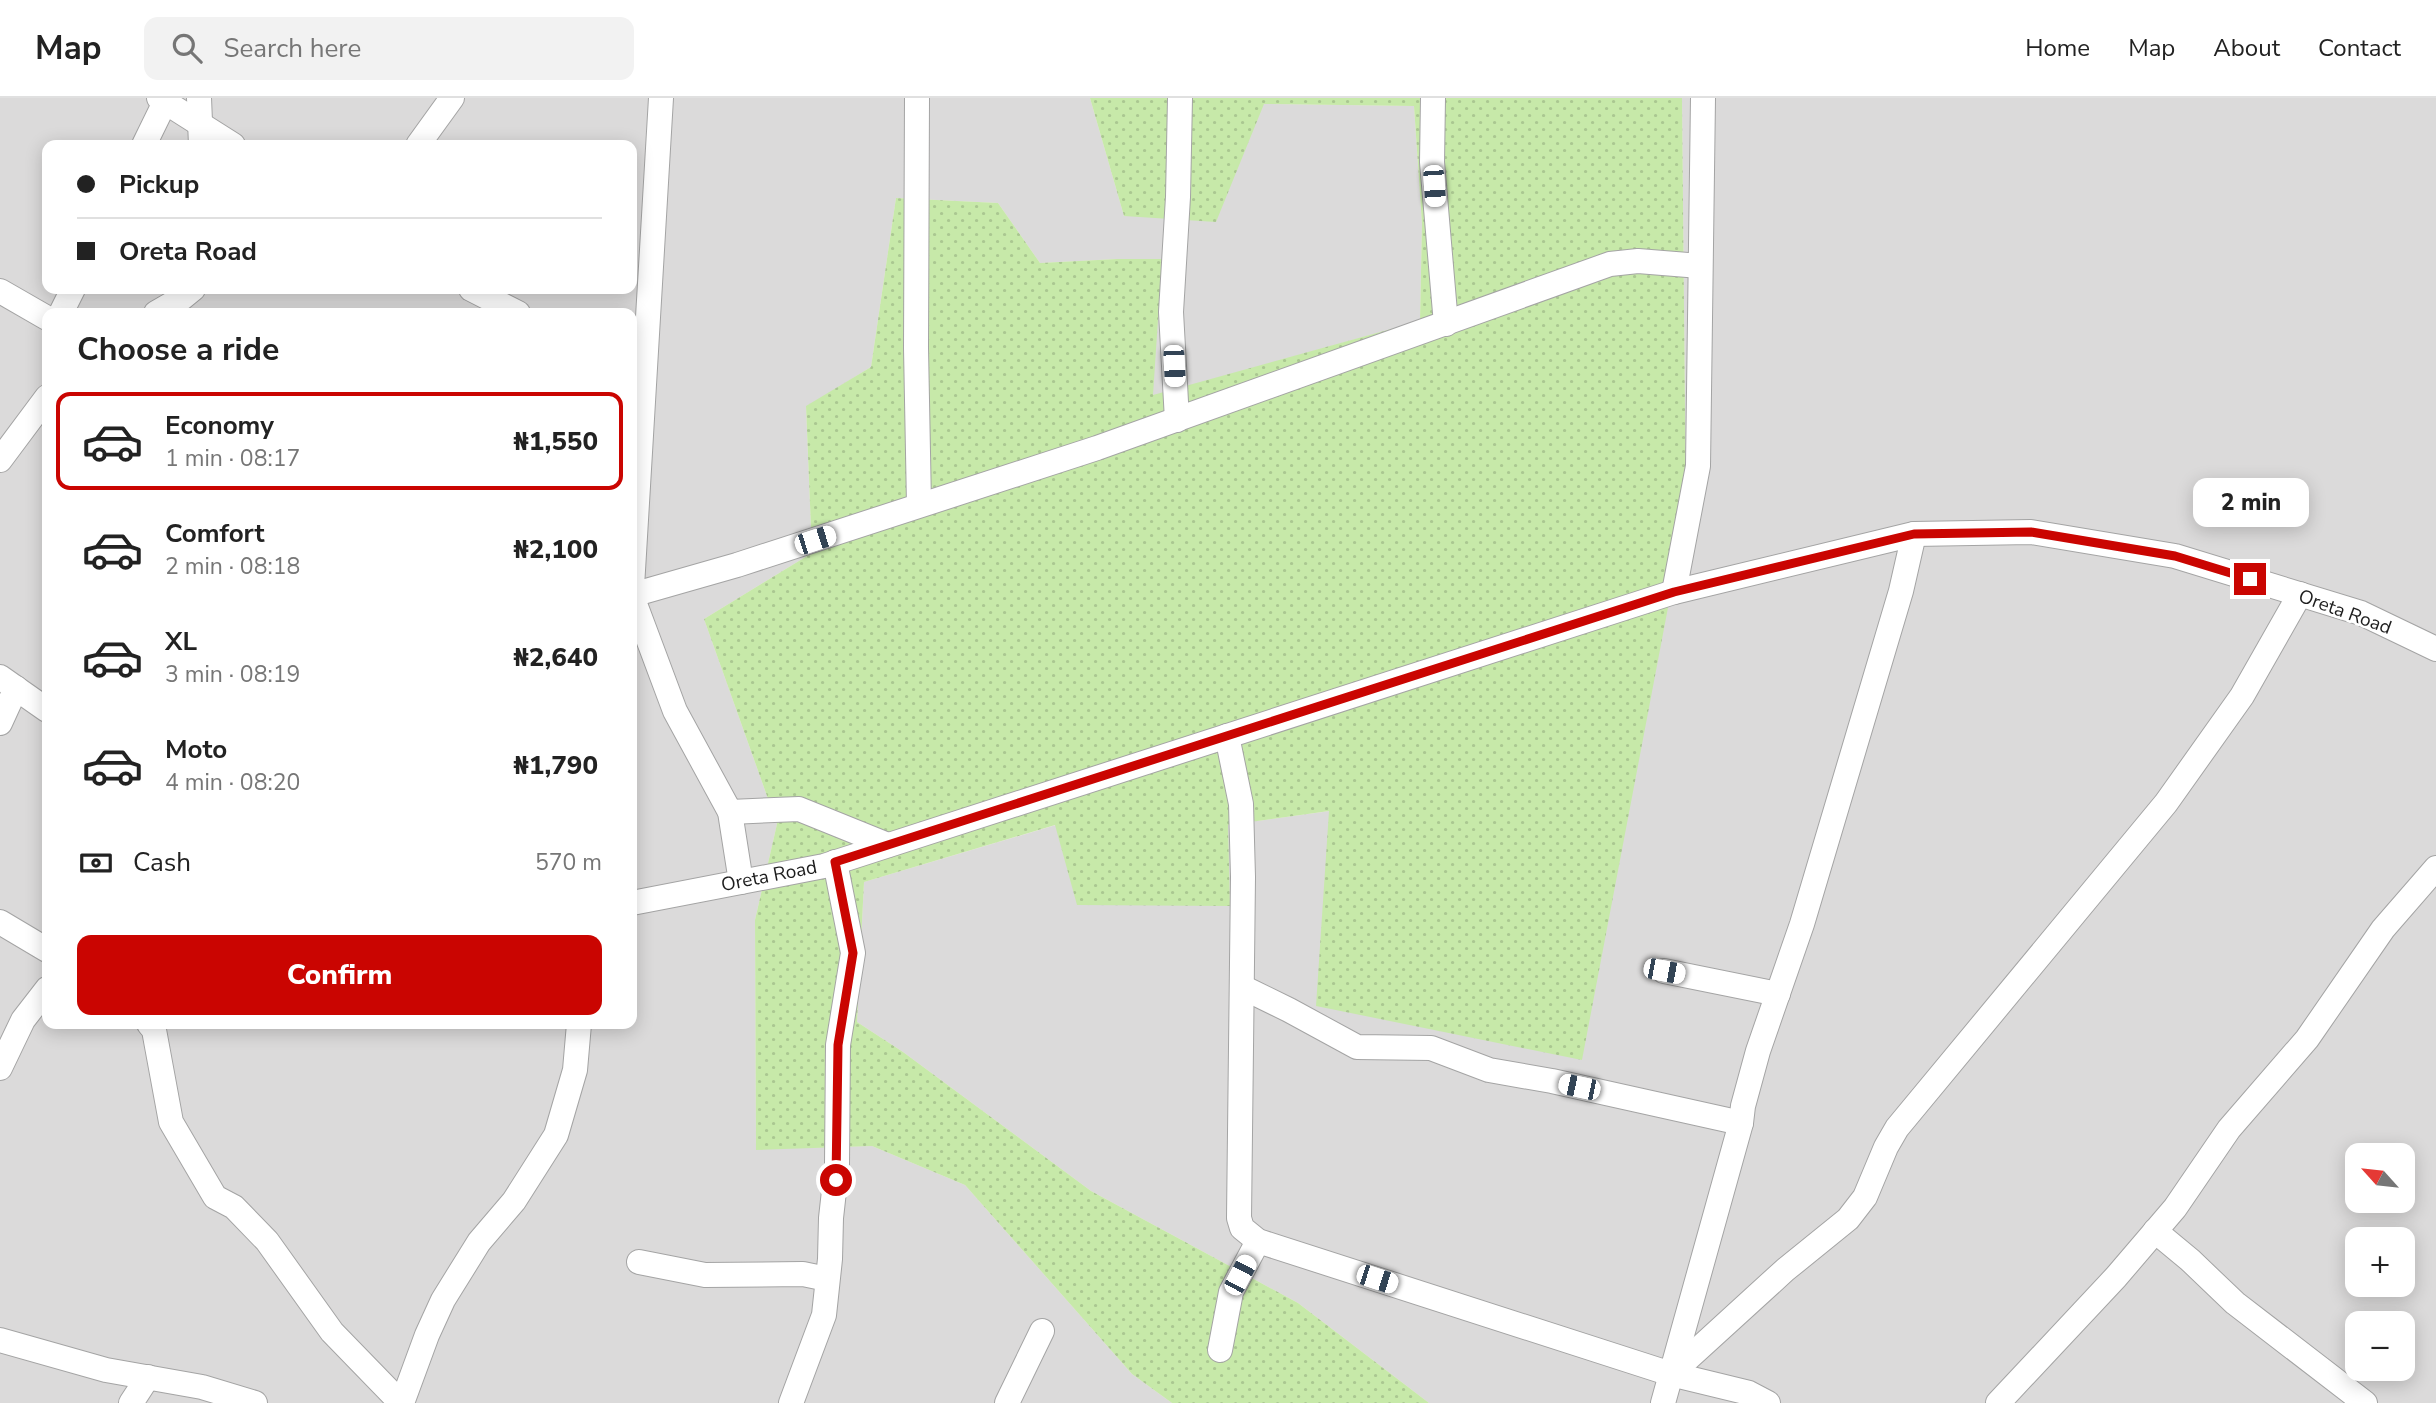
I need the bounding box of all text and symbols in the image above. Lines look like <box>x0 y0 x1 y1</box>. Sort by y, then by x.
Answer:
search box <box>144 17 634 80</box>
text: Map <box>35 26 102 71</box>
icon: search <box>168 29 206 67</box>
text: Search here <box>224 31 361 66</box>
text: Home <box>2025 32 2090 64</box>
text: Map <box>2128 32 2175 64</box>
text: About <box>2213 32 2280 64</box>
text: Contact <box>2318 32 2401 64</box>
car <box>1423 164 1446 208</box>
text: Pickup <box>119 167 199 202</box>
text: Oreta Road <box>119 234 257 269</box>
text: Choose a ride <box>77 328 279 371</box>
car <box>1163 344 1186 388</box>
text: Economy <box>165 408 274 443</box>
icon: car <box>81 410 144 473</box>
text: ₦1,550 <box>513 424 598 459</box>
text: 1 min · 08:17 <box>165 443 300 474</box>
callout: 2 min <box>2192 477 2308 526</box>
text: 2 min <box>2221 487 2281 518</box>
text: Comfort <box>165 516 265 551</box>
icon: car <box>81 518 144 581</box>
car <box>792 524 839 556</box>
text: ₦2,100 <box>513 532 598 567</box>
text: 2 min · 08:18 <box>165 551 300 582</box>
route end <box>2234 563 2266 595</box>
street label: Oreta Road <box>2295 583 2395 641</box>
text: XL <box>165 624 197 659</box>
icon: car <box>81 626 144 689</box>
text: ₦2,640 <box>513 640 598 675</box>
text: 3 min · 08:19 <box>165 659 300 690</box>
text: Moto <box>165 732 227 767</box>
icon: car <box>81 734 144 797</box>
text: ₦1,790 <box>513 748 598 783</box>
text: 4 min · 08:20 <box>165 767 300 798</box>
icon: cash <box>77 844 115 882</box>
text: Cash <box>133 845 191 880</box>
text: 570 m <box>535 847 602 878</box>
street label: Oreta Road <box>719 854 819 898</box>
button: Confirm <box>77 935 602 1015</box>
car <box>1642 957 1687 985</box>
car <box>1557 1072 1602 1102</box>
north arrow <box>2345 1143 2415 1213</box>
map controls <box>2345 1143 2415 1381</box>
route start <box>820 1164 852 1196</box>
button: + <box>2345 1227 2415 1297</box>
car <box>1221 1252 1260 1298</box>
car <box>1354 1263 1401 1295</box>
button: − <box>2345 1311 2415 1381</box>

